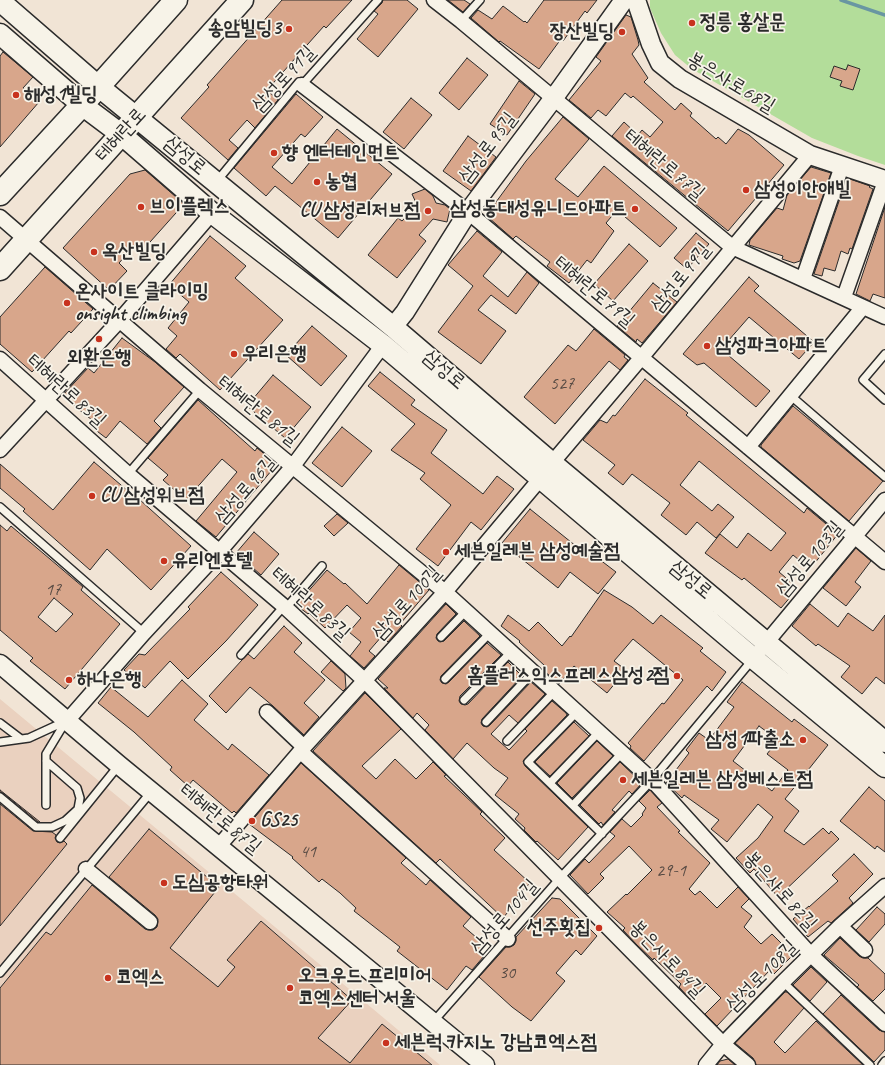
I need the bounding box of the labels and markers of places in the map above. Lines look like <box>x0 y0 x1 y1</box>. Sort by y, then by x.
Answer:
place label: 정릉 홍살문 <box>700 11 785 35</box>
place label: 송암빌딩3 <box>208 17 281 41</box>
marker: 정릉 홍살문 <box>687 18 697 28</box>
place label: 장산빌딩 <box>550 20 614 44</box>
marker: 송암빌딩3 <box>284 24 294 34</box>
marker: 장산빌딩 <box>617 27 627 37</box>
place label: 해성1빌딩 <box>24 83 97 107</box>
marker: 해성1빌딩 <box>11 90 21 100</box>
place label: 향 엔터테인먼트 <box>282 141 399 165</box>
marker: 향 엔터테인먼트 <box>269 148 279 158</box>
place label: 농협 <box>325 170 357 194</box>
marker: 농협 <box>312 177 322 187</box>
place label: 삼성이안애빌 <box>754 178 851 202</box>
marker: 삼성이안애빌 <box>741 185 751 195</box>
place label: 브이플렉스 <box>149 195 229 219</box>
place label: 삼성동대성유니드아파트 <box>450 197 627 221</box>
place label: CU 삼성리저브점 <box>300 199 420 223</box>
marker: 브이플렉스 <box>136 202 146 212</box>
marker: 삼성동대성유니드아파트 <box>630 204 640 214</box>
marker: CU 삼성리저브점 <box>423 206 433 216</box>
place label: 옥산빌딩 <box>102 240 166 264</box>
marker: 옥산빌딩 <box>89 247 99 257</box>
place label: 온사이트 클라이밍 onsight climbing <box>75 280 209 327</box>
marker: 온사이트 클라이밍 onsight climbing <box>62 298 72 308</box>
marker: 외환은행 <box>94 334 104 344</box>
place label: 삼성파크아파트 <box>715 334 828 358</box>
marker: 삼성파크아파트 <box>702 341 712 351</box>
place label: 우리은행 <box>242 342 306 366</box>
place label: 외환은행 <box>67 346 131 370</box>
marker: 우리은행 <box>229 349 239 359</box>
place label: CU 삼성위브점 <box>100 484 204 508</box>
marker: CU 삼성위브점 <box>87 491 97 501</box>
place label: 세븐일레븐 삼성예술점 <box>454 540 620 564</box>
marker: 세븐일레븐 삼성예술점 <box>441 547 451 557</box>
place label: 유리엔호텔 <box>172 549 252 573</box>
marker: 유리엔호텔 <box>159 556 169 566</box>
place label: 홈플러스익스프레스삼성2점 <box>467 664 669 688</box>
place label: 하나은행 <box>77 668 141 692</box>
marker: 홈플러스익스프레스삼성2점 <box>672 671 682 681</box>
marker: 하나은행 <box>64 675 74 685</box>
place label: 삼성1파출소 <box>706 728 795 752</box>
marker: 삼성1파출소 <box>798 735 808 745</box>
place label: 세븐일레븐 삼성베스트점 <box>631 768 813 792</box>
marker: 세븐일레븐 삼성베스트점 <box>618 775 628 785</box>
place label: GS25 <box>260 809 297 833</box>
marker: GS25 <box>247 816 257 826</box>
place label: 도심공항타워 <box>172 871 269 895</box>
marker: 도심공항타워 <box>159 878 169 888</box>
place label: 선주횟집 <box>527 916 591 940</box>
marker: 선주횟집 <box>594 923 604 933</box>
place label: 오크우드 프리미어 코엑스센터 서울 <box>298 964 432 1011</box>
place label: 코엑스 <box>116 966 164 990</box>
marker: 코엑스 <box>103 973 113 983</box>
marker: 오크우드 프리미어 코엑스센터 서울 <box>285 983 295 993</box>
place label: 세븐럭 카지노 강남코엑스점 <box>394 1031 597 1055</box>
marker: 세븐럭 카지노 강남코엑스점 <box>381 1038 391 1048</box>

